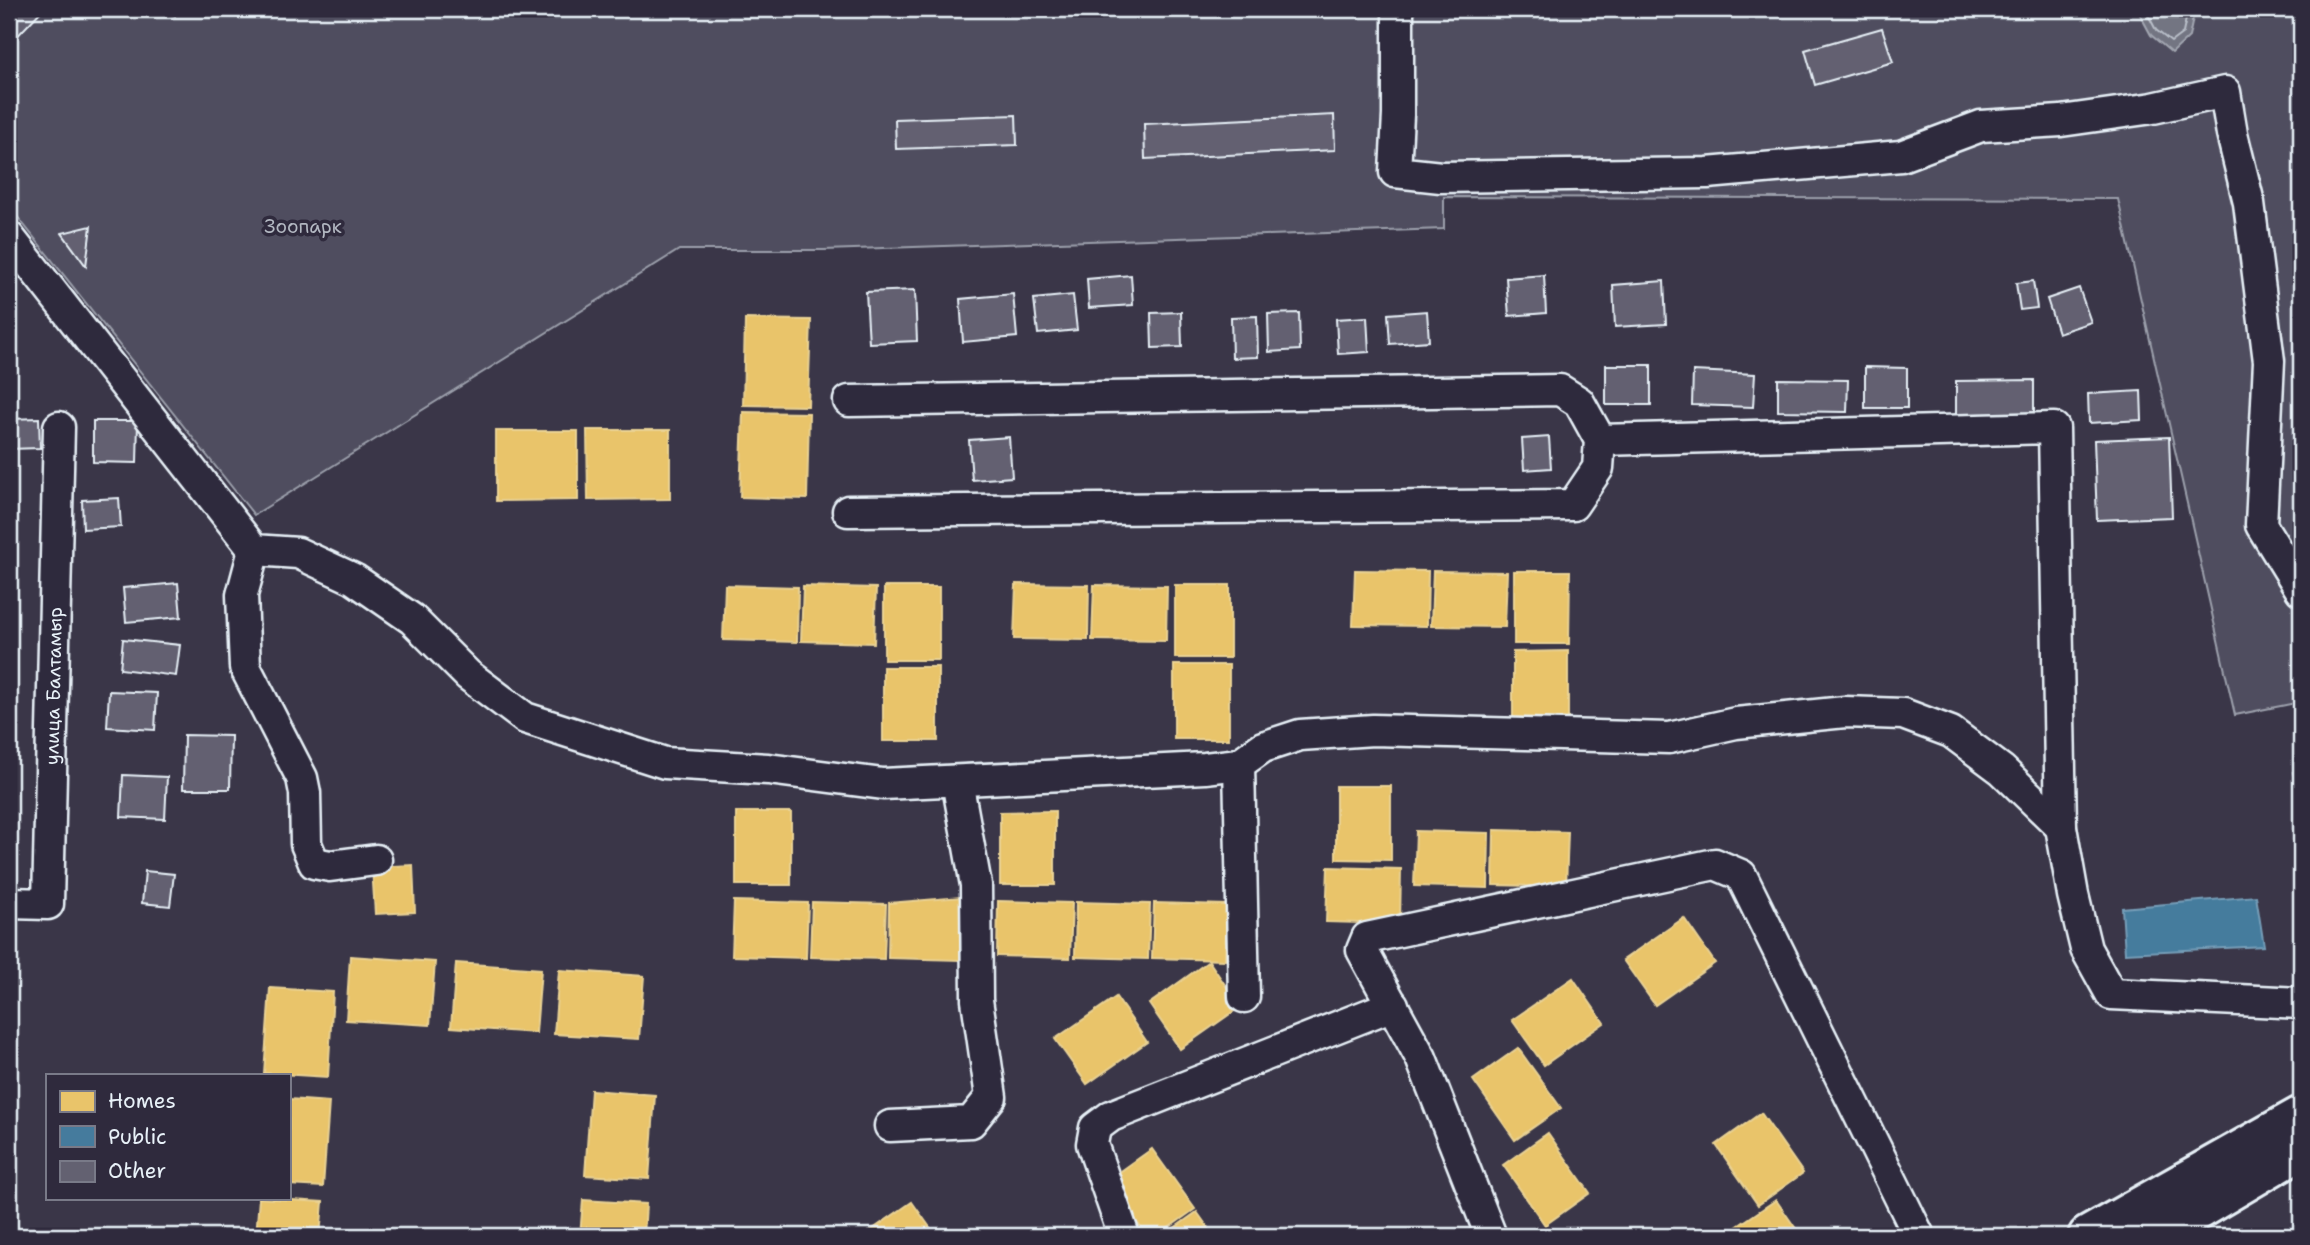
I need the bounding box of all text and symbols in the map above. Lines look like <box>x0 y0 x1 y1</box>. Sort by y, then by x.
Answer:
park label: Зоопарк <box>264 214 342 239</box>
street label: улица Балтамыр <box>39 607 68 765</box>
legend <box>46 1074 290 1200</box>
text: Homes <box>108 1087 176 1115</box>
text: Public <box>108 1123 167 1151</box>
text: Other <box>108 1157 166 1185</box>

